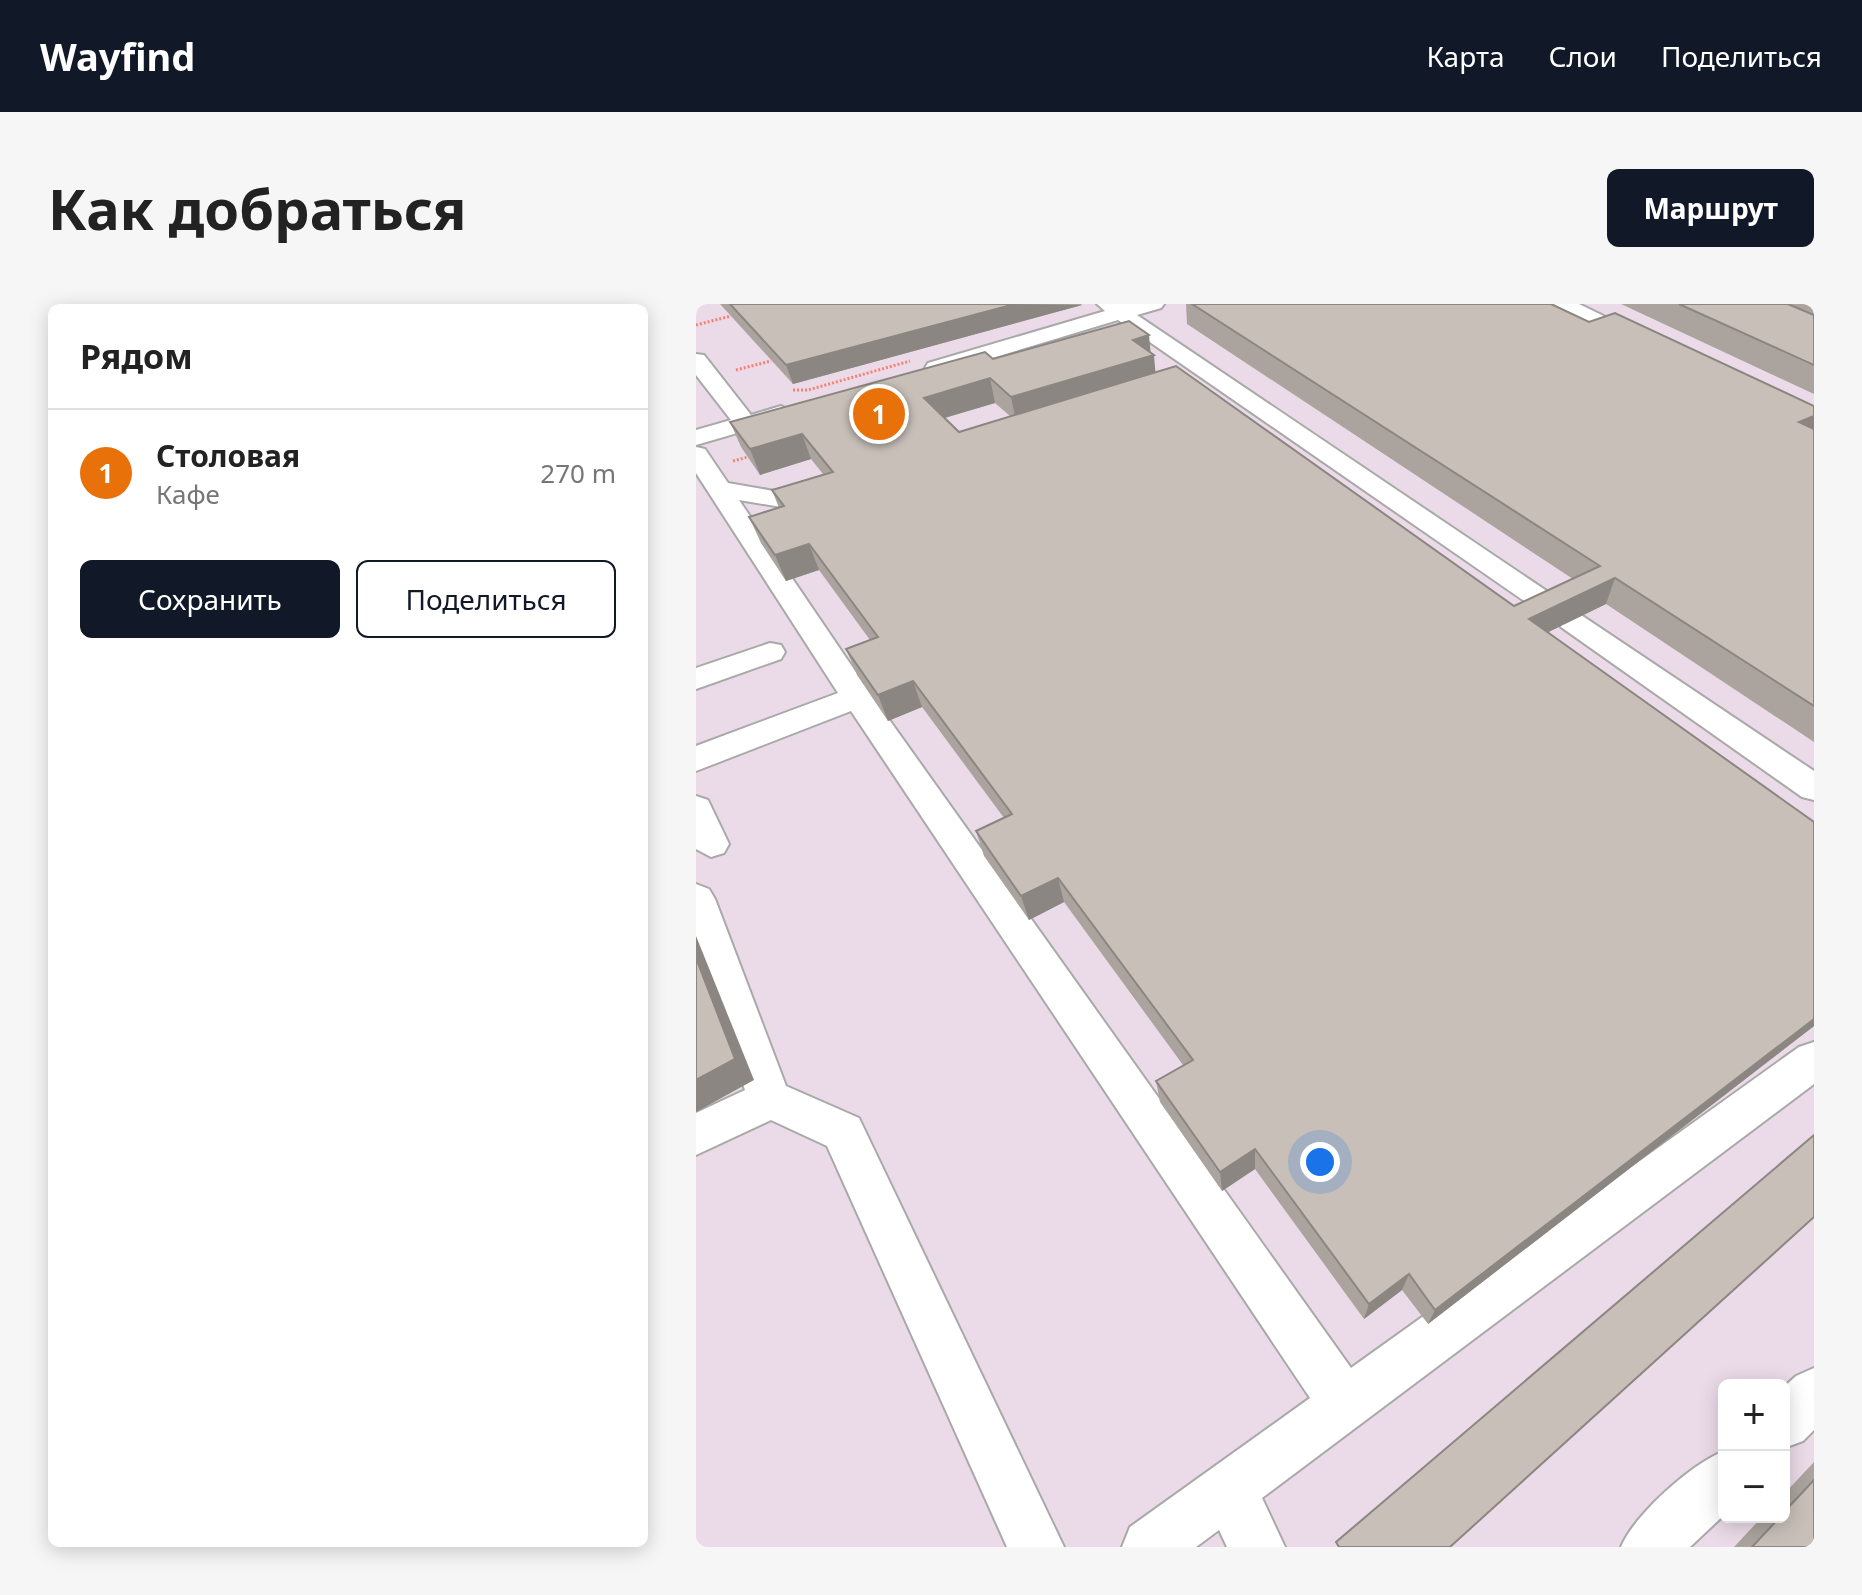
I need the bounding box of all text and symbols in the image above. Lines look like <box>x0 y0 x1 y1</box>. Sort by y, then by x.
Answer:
text: Wayfind <box>40 30 195 82</box>
text: Карта <box>1426 37 1505 75</box>
text: Слои <box>1549 37 1617 75</box>
text: Поделиться <box>1661 37 1822 75</box>
button: Маршрут <box>1607 169 1814 247</box>
text: Как добраться <box>48 170 467 246</box>
text: Рядом <box>80 333 193 379</box>
pin: 1 <box>853 384 905 444</box>
text: Столовая <box>156 435 300 476</box>
text: 1 <box>99 455 113 491</box>
text: 270 m <box>540 455 616 491</box>
text: Кафе <box>156 476 220 512</box>
button: Сохранить <box>80 560 340 638</box>
button: Поделиться <box>356 560 616 638</box>
your location <box>1300 1142 1340 1182</box>
map controls <box>1718 1379 1790 1523</box>
button: + <box>1718 1379 1790 1451</box>
button: − <box>1718 1451 1790 1523</box>

